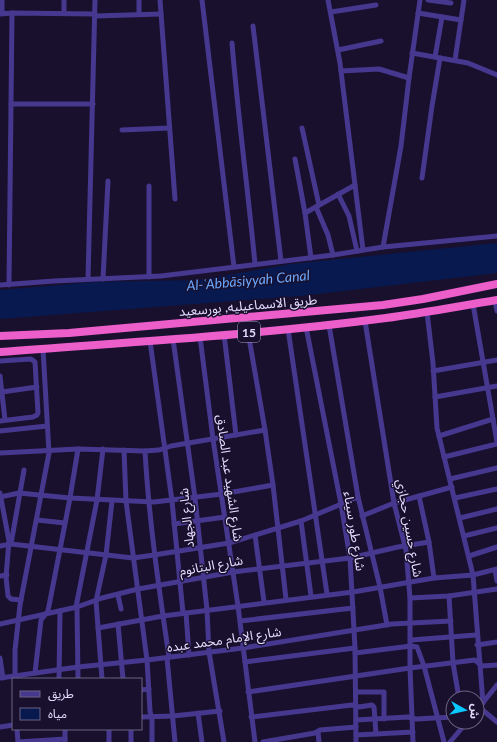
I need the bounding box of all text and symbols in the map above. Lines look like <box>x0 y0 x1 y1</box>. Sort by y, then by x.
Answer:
water label: Al-ʿAbbāsiyyah Canal <box>185 266 310 294</box>
street label: طريق الاسماعيليه, بورسعيد <box>178 291 318 320</box>
road number: 15 <box>238 322 260 342</box>
street label: شارع الشهيد عبد الصادق <box>210 414 247 543</box>
street label: شارع حسين حجازي <box>391 478 427 579</box>
street label: شارع الجهاد <box>175 487 200 549</box>
street label: شارع طور سيناء <box>338 490 369 572</box>
street label: شارع البتانوم <box>178 552 245 581</box>
street label: شارع الإمام محمد عبده <box>166 623 283 658</box>
legend <box>12 678 142 730</box>
text: طريق <box>48 686 74 702</box>
north arrow <box>445 690 485 730</box>
text: ش <box>467 703 483 720</box>
text: مياه <box>48 706 67 721</box>

